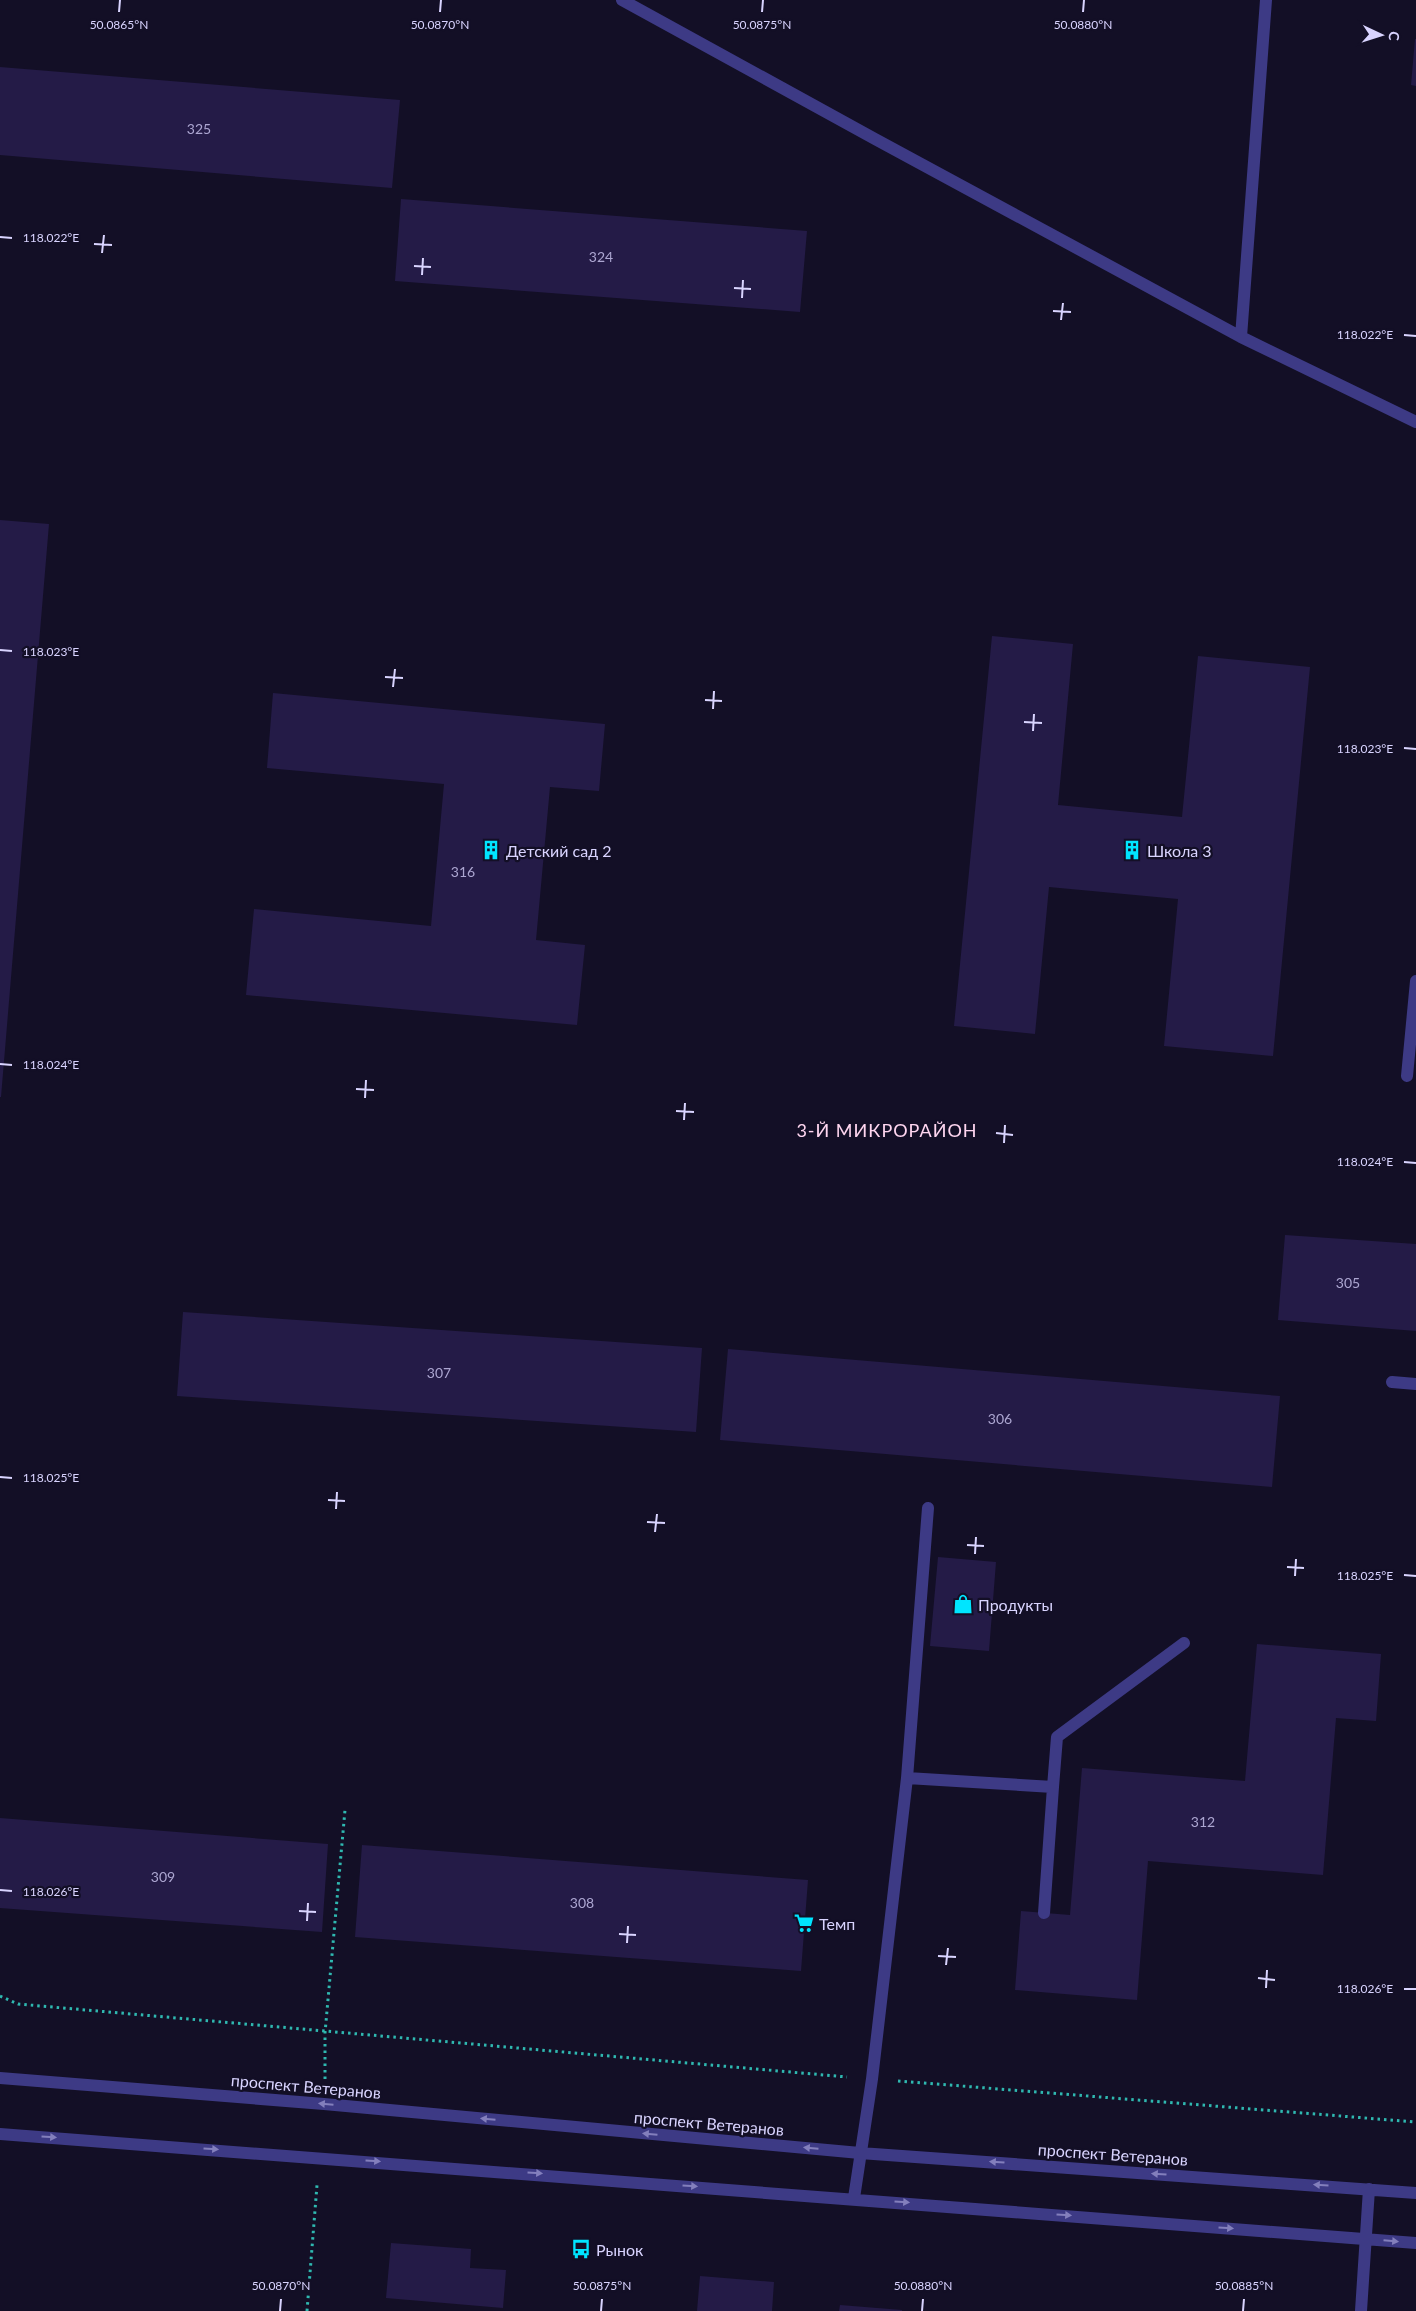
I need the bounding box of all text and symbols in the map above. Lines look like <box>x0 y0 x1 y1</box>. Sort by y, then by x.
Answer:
north arrow <box>1356 10 1406 60</box>
text: 50.0865°N <box>90 17 148 32</box>
text: 50.0870°N <box>411 17 469 32</box>
text: 50.0875°N <box>733 17 791 32</box>
text: 50.0880°N <box>1054 17 1112 32</box>
text: С <box>1386 31 1403 42</box>
house number: 325 <box>187 120 211 137</box>
text: 118.022°E <box>23 230 79 245</box>
house number: 324 <box>589 248 613 265</box>
text: 118.022°E <box>1337 327 1393 342</box>
text: 118.023°E <box>23 644 79 659</box>
text: 118.023°E <box>1337 741 1393 756</box>
building icon: Детский сад 2 <box>480 839 502 861</box>
building icon: Школа 3 <box>1121 839 1143 861</box>
place label: Детский сад 2 <box>506 841 611 860</box>
place label: Школа 3 <box>1147 841 1212 860</box>
house number: 316 <box>451 863 475 880</box>
text: 118.024°E <box>23 1057 79 1072</box>
district label: 3-Й МИКРОРАЙОН <box>796 1119 978 1141</box>
text: 118.024°E <box>1337 1154 1393 1169</box>
house number: 305 <box>1336 1274 1360 1291</box>
house number: 307 <box>427 1364 451 1381</box>
house number: 306 <box>988 1410 1012 1427</box>
text: 118.025°E <box>23 1470 79 1485</box>
text: 118.025°E <box>1337 1568 1393 1583</box>
shop icon: Продукты <box>952 1593 974 1615</box>
place label: Продукты <box>978 1595 1053 1614</box>
house number: 312 <box>1191 1813 1215 1830</box>
house number: 309 <box>151 1868 175 1885</box>
text: 118.026°E <box>23 1884 79 1899</box>
house number: 308 <box>570 1894 594 1911</box>
supermarket icon: Темп <box>793 1912 815 1934</box>
place label: Темп <box>819 1914 855 1933</box>
text: 118.026°E <box>1337 1981 1393 1996</box>
street label: проспект Ветеранов <box>230 2070 382 2102</box>
one-way arrow <box>318 2100 334 2108</box>
street label: проспект Ветеранов <box>633 2107 785 2139</box>
one-way arrow <box>479 2115 495 2123</box>
one-way arrow <box>641 2129 657 2137</box>
one-way arrow <box>41 2134 57 2142</box>
street label: проспект Ветеранов <box>1037 2139 1189 2169</box>
one-way arrow <box>803 2144 819 2152</box>
one-way arrow <box>203 2145 219 2153</box>
one-way arrow <box>365 2157 381 2165</box>
one-way arrow <box>988 2158 1004 2166</box>
one-way arrow <box>1150 2169 1166 2177</box>
one-way arrow <box>527 2170 543 2178</box>
one-way arrow <box>1313 2181 1329 2189</box>
one-way arrow <box>683 2182 699 2190</box>
one-way arrow <box>894 2199 910 2207</box>
one-way arrow <box>1056 2211 1072 2219</box>
one-way arrow <box>1218 2224 1234 2232</box>
one-way arrow <box>1383 2237 1399 2245</box>
bus stop icon: Рынок <box>570 2238 592 2260</box>
place label: Рынок <box>596 2240 644 2259</box>
text: 50.0870°N <box>252 2278 310 2293</box>
text: 50.0875°N <box>573 2278 631 2293</box>
text: 50.0880°N <box>894 2278 952 2293</box>
text: 50.0885°N <box>1215 2278 1273 2293</box>

